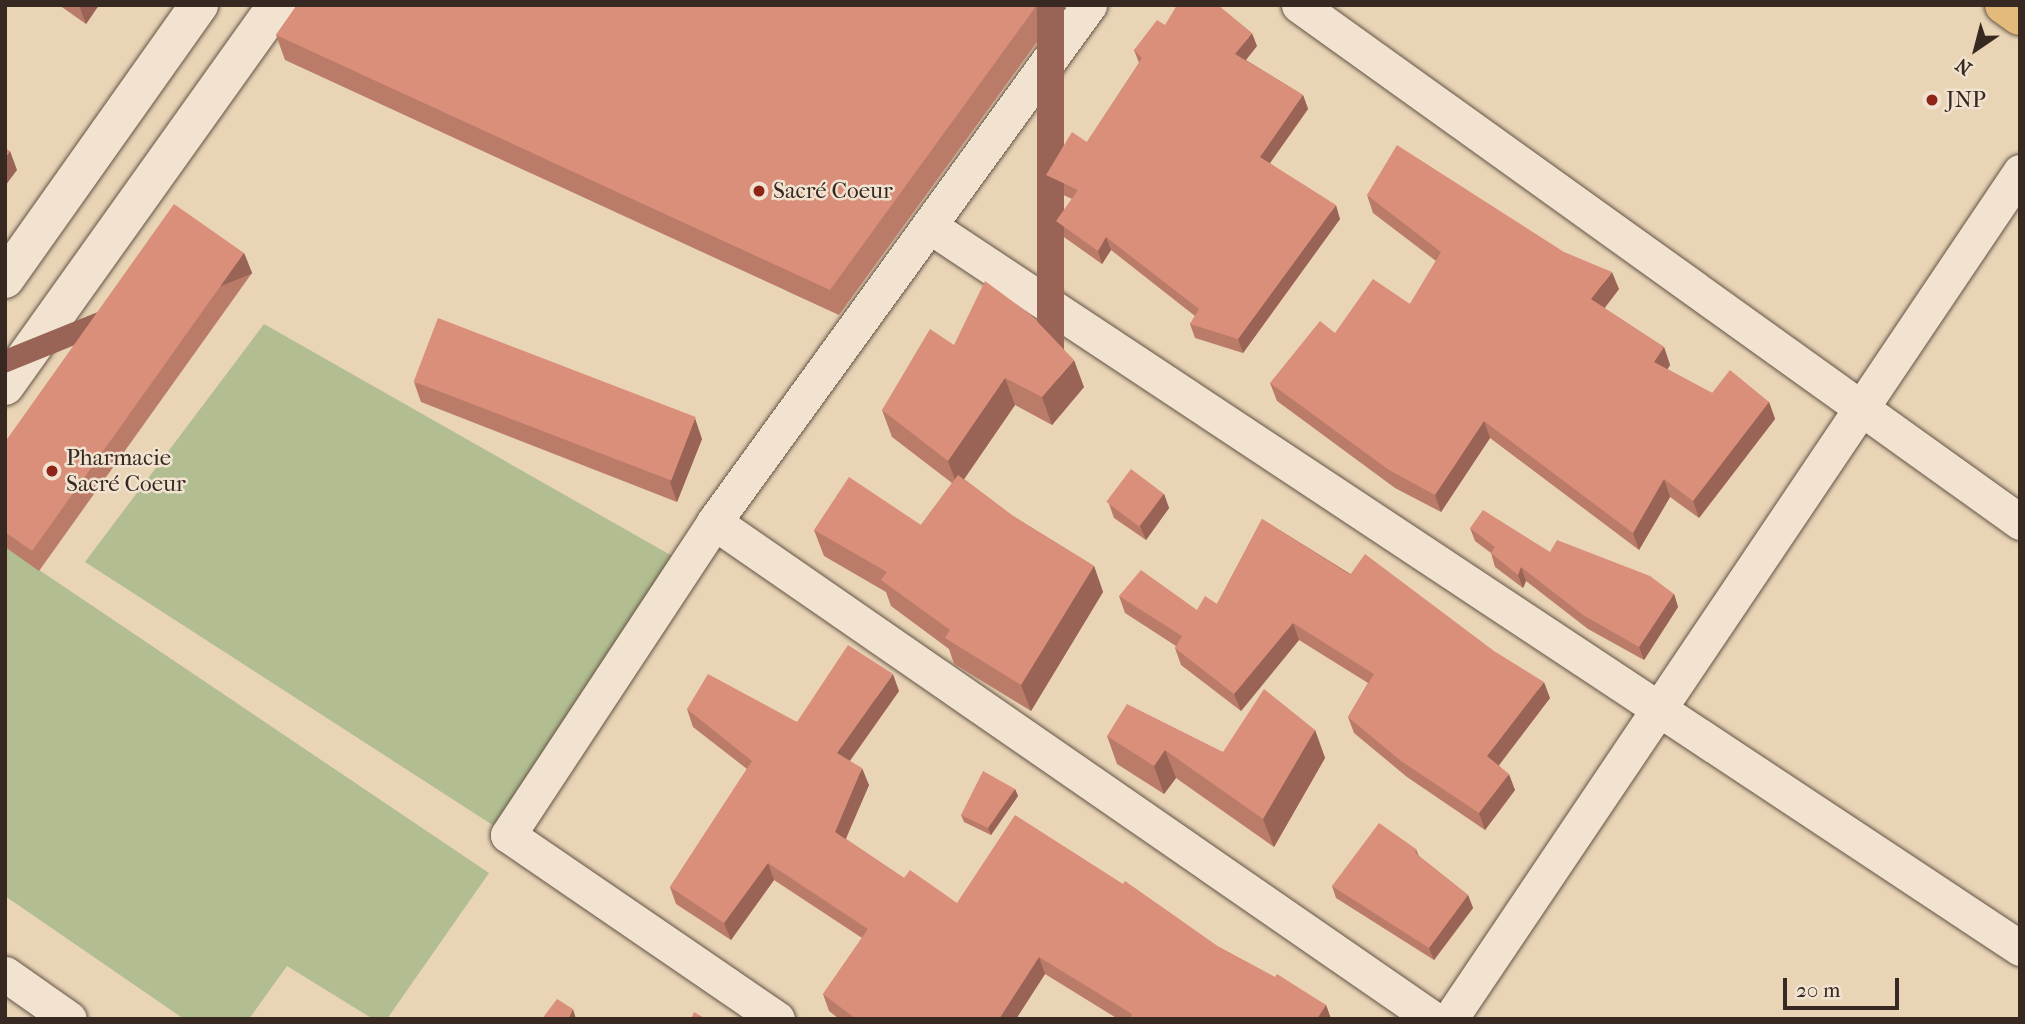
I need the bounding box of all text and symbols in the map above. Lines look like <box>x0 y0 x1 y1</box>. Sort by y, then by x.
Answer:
north arrow <box>1941 14 2011 84</box>
text: N <box>1952 53 1976 79</box>
place label: JNP <box>1946 86 1986 114</box>
marker: JNP <box>1924 92 1940 108</box>
place label: Sacré Coeur <box>773 177 893 205</box>
marker: Sacré Coeur <box>751 183 767 199</box>
place label: Pharmacie Sacré Coeur <box>66 444 186 498</box>
marker: Pharmacie Sacré Coeur <box>44 463 60 479</box>
scale bar <box>1787 964 1902 1008</box>
text: 20 m <box>1796 978 1840 1002</box>

